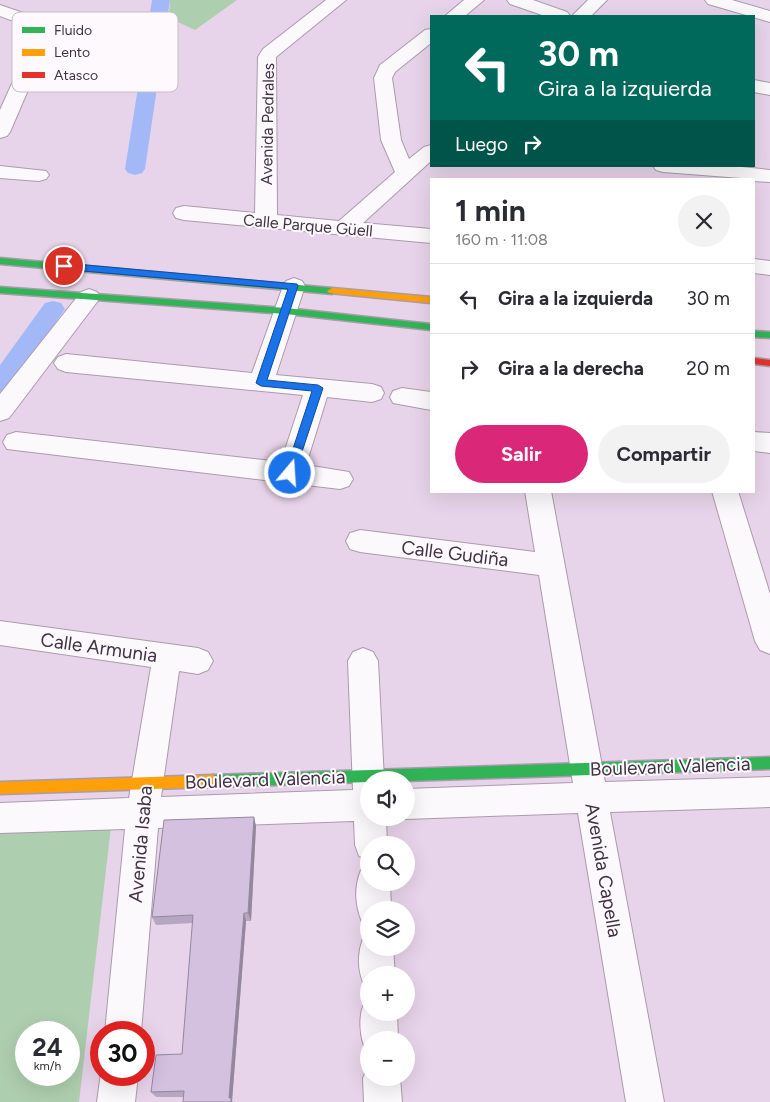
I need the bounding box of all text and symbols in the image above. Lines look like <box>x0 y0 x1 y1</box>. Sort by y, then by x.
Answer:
legend <box>12 12 178 92</box>
text: Fluido <box>54 22 92 39</box>
text: 30 m <box>538 33 619 75</box>
icon: left <box>455 35 520 100</box>
text: Lento <box>54 44 90 61</box>
street label: Avenida Pedrales <box>257 63 278 185</box>
text: Atasco <box>54 67 98 84</box>
text: Gira a la izquierda <box>538 75 712 102</box>
icon: right <box>518 130 546 158</box>
text: Luego <box>455 133 508 156</box>
text: 1 min <box>455 192 526 229</box>
button: close <box>678 195 730 247</box>
street label: Calle Parque Güell <box>242 210 373 241</box>
text: 160 m · 11:08 <box>455 230 548 249</box>
pin <box>43 245 85 287</box>
icon: arrive <box>50 252 78 280</box>
icon: left <box>455 285 483 313</box>
text: Gira a la izquierda <box>498 287 653 310</box>
text: 30 m <box>687 287 730 310</box>
icon: right <box>455 355 483 383</box>
text: Gira a la derecha <box>498 357 644 380</box>
text: 20 m <box>686 357 730 380</box>
button: Salir <box>455 425 588 483</box>
button: Compartir <box>598 425 730 483</box>
position arrow <box>263 446 315 498</box>
street label: Calle Gudiña <box>400 536 510 571</box>
street label: Calle Armunia <box>39 628 159 667</box>
street label: Boulevard Valencia <box>589 752 751 781</box>
street label: Boulevard Valencia <box>184 765 346 794</box>
map controls <box>360 771 415 1086</box>
button: sound <box>360 771 415 826</box>
street label: Avenida Isaba <box>124 784 157 904</box>
street label: Avenida Capella <box>580 801 627 939</box>
button: search <box>360 836 415 891</box>
button: layers <box>360 901 415 956</box>
button: + <box>360 966 415 1021</box>
speed limit sign: 30 <box>90 1021 155 1086</box>
button: − <box>360 1031 415 1086</box>
text: 24 <box>32 1032 63 1062</box>
text: km/h <box>34 1059 61 1073</box>

